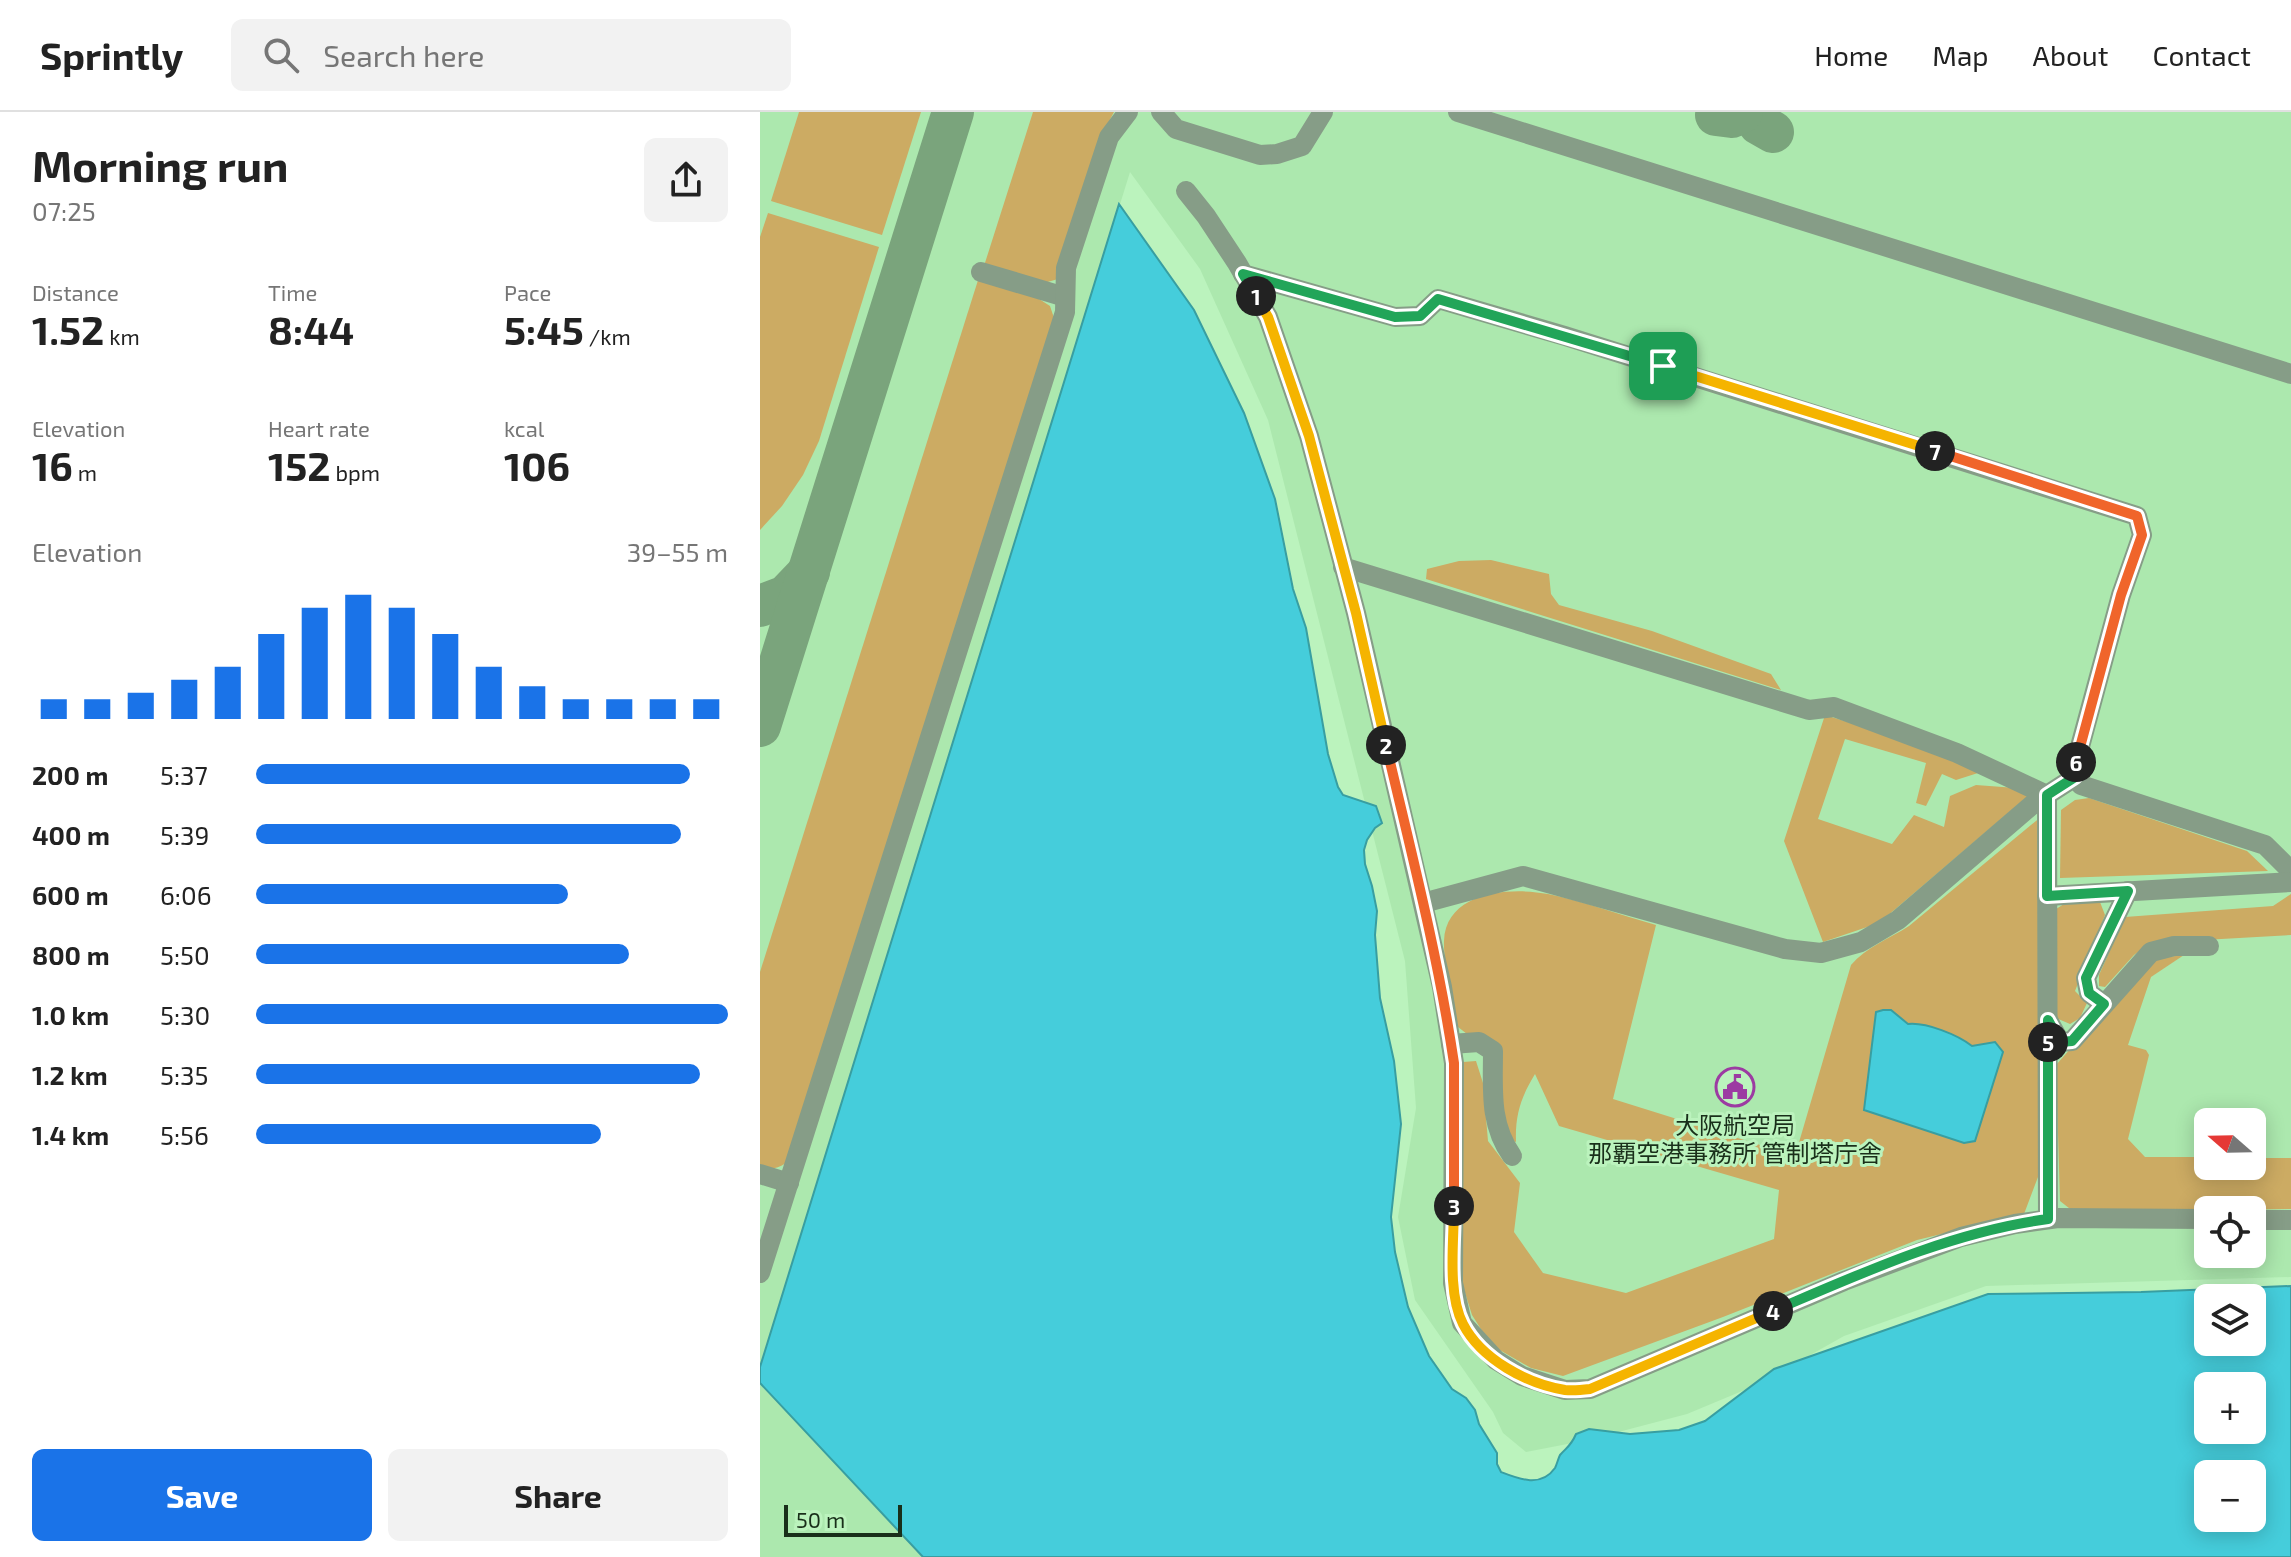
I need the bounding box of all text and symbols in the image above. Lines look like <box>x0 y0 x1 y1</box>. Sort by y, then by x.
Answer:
search box <box>231 19 791 91</box>
text: Sprintly <box>40 32 183 78</box>
icon: search <box>259 33 303 77</box>
text: Search here <box>323 37 484 73</box>
text: Home <box>1814 38 1888 72</box>
text: Map <box>1932 38 1989 72</box>
text: About <box>2033 38 2108 72</box>
text: Contact <box>2152 38 2251 72</box>
text: Morning run <box>32 138 288 191</box>
button: share <box>644 138 728 222</box>
text: 07:25 <box>32 195 96 226</box>
pin: 1 <box>1236 276 1276 316</box>
text: Distance <box>32 279 119 305</box>
text: Time <box>268 279 317 305</box>
text: Pace <box>504 279 551 305</box>
text: 1 <box>1251 283 1261 309</box>
text: 1.52 <box>32 305 104 353</box>
text: 8:44 <box>268 305 354 353</box>
text: 5:45 <box>504 305 584 353</box>
text: km <box>104 323 140 349</box>
text: /km <box>584 323 631 349</box>
pin <box>1629 332 1697 400</box>
icon: arrive <box>1641 344 1685 388</box>
text: Elevation <box>32 415 125 441</box>
text: Heart rate <box>268 415 370 441</box>
text: kcal <box>504 415 544 441</box>
pin: 7 <box>1915 431 1955 471</box>
text: 7 <box>1929 438 1941 464</box>
text: 16 <box>32 441 73 489</box>
text: 152 <box>268 441 331 489</box>
text: 106 <box>504 441 570 489</box>
text: m <box>73 459 97 485</box>
text: bpm <box>331 459 380 485</box>
text: Elevation <box>32 536 142 567</box>
text: 39–55 m <box>627 536 728 567</box>
pin: 2 <box>1366 725 1406 765</box>
text: 2 <box>1380 732 1392 758</box>
pin: 6 <box>2056 742 2096 782</box>
text: 6 <box>2070 749 2082 775</box>
text: 200 m <box>32 759 108 790</box>
text: 5:37 <box>160 759 208 790</box>
text: 400 m <box>32 819 110 850</box>
text: 5:39 <box>160 819 209 850</box>
text: 600 m <box>32 879 109 910</box>
text: 6:06 <box>160 879 212 910</box>
text: 800 m <box>32 939 110 970</box>
text: 5:50 <box>160 939 210 970</box>
text: 1.0 km <box>32 999 109 1030</box>
text: 5:30 <box>160 999 210 1030</box>
pin: 5 <box>2028 1022 2068 1062</box>
text: 5 <box>2042 1029 2054 1055</box>
text: 1.2 km <box>32 1059 108 1090</box>
text: 5:35 <box>160 1059 208 1090</box>
public building icon: 大阪航空局 那覇空港事務所 管制塔庁舎 <box>1714 1066 1756 1108</box>
north arrow <box>2194 1108 2266 1180</box>
map controls <box>2194 1108 2266 1532</box>
place label: 大阪航空局 那覇空港事務所 管制塔庁舎 <box>1588 1110 1882 1167</box>
text: 1.4 km <box>32 1119 109 1150</box>
text: 5:56 <box>160 1119 209 1150</box>
pin: 3 <box>1434 1186 1474 1226</box>
text: 3 <box>1448 1193 1460 1219</box>
button: locate <box>2194 1196 2266 1268</box>
button: layers <box>2194 1284 2266 1356</box>
pin: 4 <box>1753 1291 1793 1331</box>
text: 4 <box>1766 1298 1780 1324</box>
button: + <box>2194 1372 2266 1444</box>
button: Save <box>32 1449 372 1541</box>
button: Share <box>388 1449 728 1541</box>
button: − <box>2194 1460 2266 1532</box>
scale bar <box>784 1501 902 1537</box>
text: 50 m <box>796 1506 845 1532</box>

